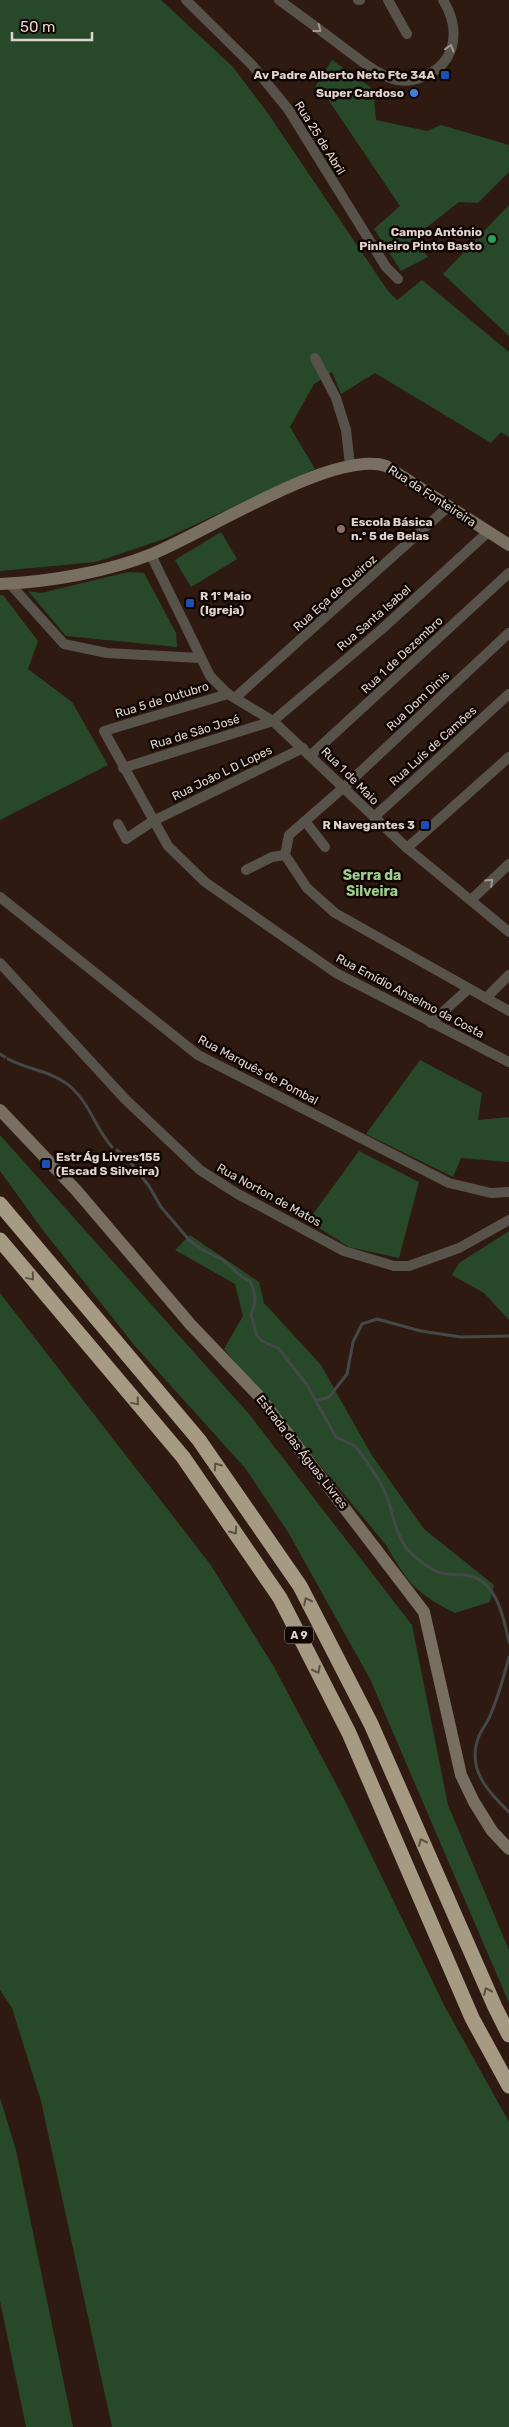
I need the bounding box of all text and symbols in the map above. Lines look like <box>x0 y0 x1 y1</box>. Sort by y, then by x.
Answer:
scale bar <box>12 10 92 42</box>
text: 50 m <box>20 18 55 36</box>
one-way arrow <box>312 23 322 32</box>
one-way arrow <box>445 45 455 53</box>
place label: Av Padre Alberto Neto Fte 34A <box>254 68 435 82</box>
marker: Av Padre Alberto Neto Fte 34A <box>439 69 451 81</box>
place label: Super Cardoso <box>316 86 404 100</box>
marker: Super Cardoso <box>408 87 420 99</box>
street label: Rua 25 de Abril <box>292 99 348 177</box>
place label: Campo António Pinheiro Pinto Basto <box>359 225 482 253</box>
marker: Campo António Pinheiro Pinto Basto <box>486 233 498 245</box>
street label: Rua da Fonteireira <box>386 462 478 530</box>
place label: Escola Básica n.º 5 de Belas <box>351 515 433 543</box>
marker: Escola Básica n.º 5 de Belas <box>335 523 347 535</box>
street label: Rua Eça de Queiroz <box>290 552 380 634</box>
street label: Rua Santa Isabel <box>334 582 414 654</box>
place label: R 1º Maio (Igreja) <box>200 589 251 617</box>
marker: R 1º Maio (Igreja) <box>184 597 196 609</box>
street label: Rua 1 de Dezembro <box>358 614 446 696</box>
street label: Rua Dom Dinis <box>384 668 452 734</box>
street label: Rua 5 de Outubro <box>113 679 211 721</box>
street label: Rua Luís de Camões <box>387 703 479 789</box>
street label: Rua de São José <box>149 712 242 752</box>
street label: Rua João L D Lopes <box>170 743 274 803</box>
street label: Rua 1 de Maio <box>318 744 382 808</box>
place label: R Navegantes 3 <box>322 818 415 832</box>
marker: R Navegantes 3 <box>419 819 431 831</box>
district label: Serra da Silveira <box>343 867 401 900</box>
one-way arrow <box>484 879 493 888</box>
street label: Rua Emídio Anselmo da Costa <box>334 951 486 1041</box>
street label: Rua Marquês de Pombal <box>196 1032 321 1108</box>
place label: Estr Ág Livres155 (Escad S Silveira) <box>56 1150 161 1178</box>
marker: Estr Ág Livres155 (Escad S Silveira) <box>40 1158 52 1170</box>
street label: Rua Norton de Matos <box>215 1161 323 1229</box>
one-way arrow <box>26 1272 35 1281</box>
street label: Estrada das Águas Livres <box>253 1393 351 1511</box>
one-way arrow <box>130 1396 139 1405</box>
one-way arrow <box>214 1462 223 1472</box>
one-way arrow <box>228 1525 237 1535</box>
one-way arrow <box>303 1597 313 1606</box>
road number: A 9 <box>285 1626 313 1644</box>
one-way arrow <box>311 1665 321 1674</box>
one-way arrow <box>418 1838 429 1847</box>
one-way arrow <box>483 1987 494 1996</box>

